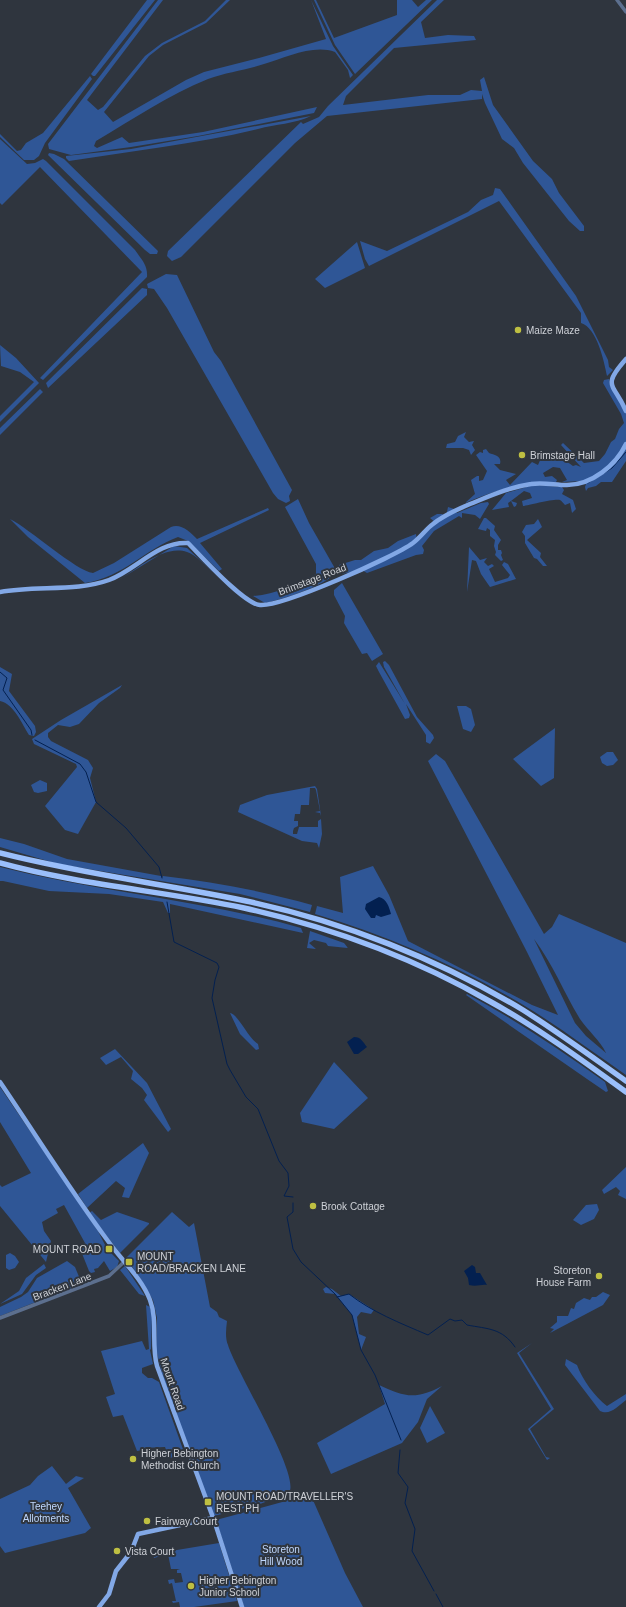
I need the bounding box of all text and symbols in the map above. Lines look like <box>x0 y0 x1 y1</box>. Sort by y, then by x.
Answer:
marker: Maize Maze <box>513 325 523 335</box>
place label: Maize Maze <box>526 325 580 336</box>
marker: Brimstage Hall <box>517 450 527 460</box>
place label: Brimstage Hall <box>530 450 595 461</box>
street label: Brimstage Road <box>277 561 348 597</box>
marker: Brook Cottage <box>308 1201 318 1211</box>
place label: Brook Cottage <box>321 1201 385 1212</box>
place label: MOUNT ROAD <box>33 1244 101 1255</box>
marker: MOUNT ROAD <box>104 1244 114 1254</box>
place label: MOUNT ROAD/BRACKEN LANE <box>137 1251 246 1274</box>
marker: MOUNT ROAD/BRACKEN LANE <box>124 1257 134 1267</box>
place label: Storeton House Farm <box>536 1265 591 1288</box>
street label: Bracken Lane <box>31 1270 93 1303</box>
marker: Storeton House Farm <box>594 1271 604 1281</box>
street label: Mount Road <box>158 1357 187 1412</box>
place label: Higher Bebington Methodist Church <box>141 1448 219 1471</box>
marker: Higher Bebington Methodist Church <box>128 1454 138 1464</box>
place label: MOUNT ROAD/TRAVELLER'S REST PH <box>216 1491 353 1514</box>
marker: MOUNT ROAD/TRAVELLER'S REST PH <box>203 1497 213 1507</box>
park label: Teehey Allotments <box>23 1501 69 1524</box>
marker: Fairway Court <box>142 1516 152 1526</box>
place label: Fairway Court <box>155 1516 217 1527</box>
park label: Storeton Hill Wood <box>260 1544 302 1567</box>
marker: Vista Court <box>112 1546 122 1556</box>
place label: Vista Court <box>125 1546 175 1557</box>
place label: Higher Bebington Junior School <box>199 1575 276 1598</box>
marker: Higher Bebington Junior School <box>186 1581 196 1591</box>

